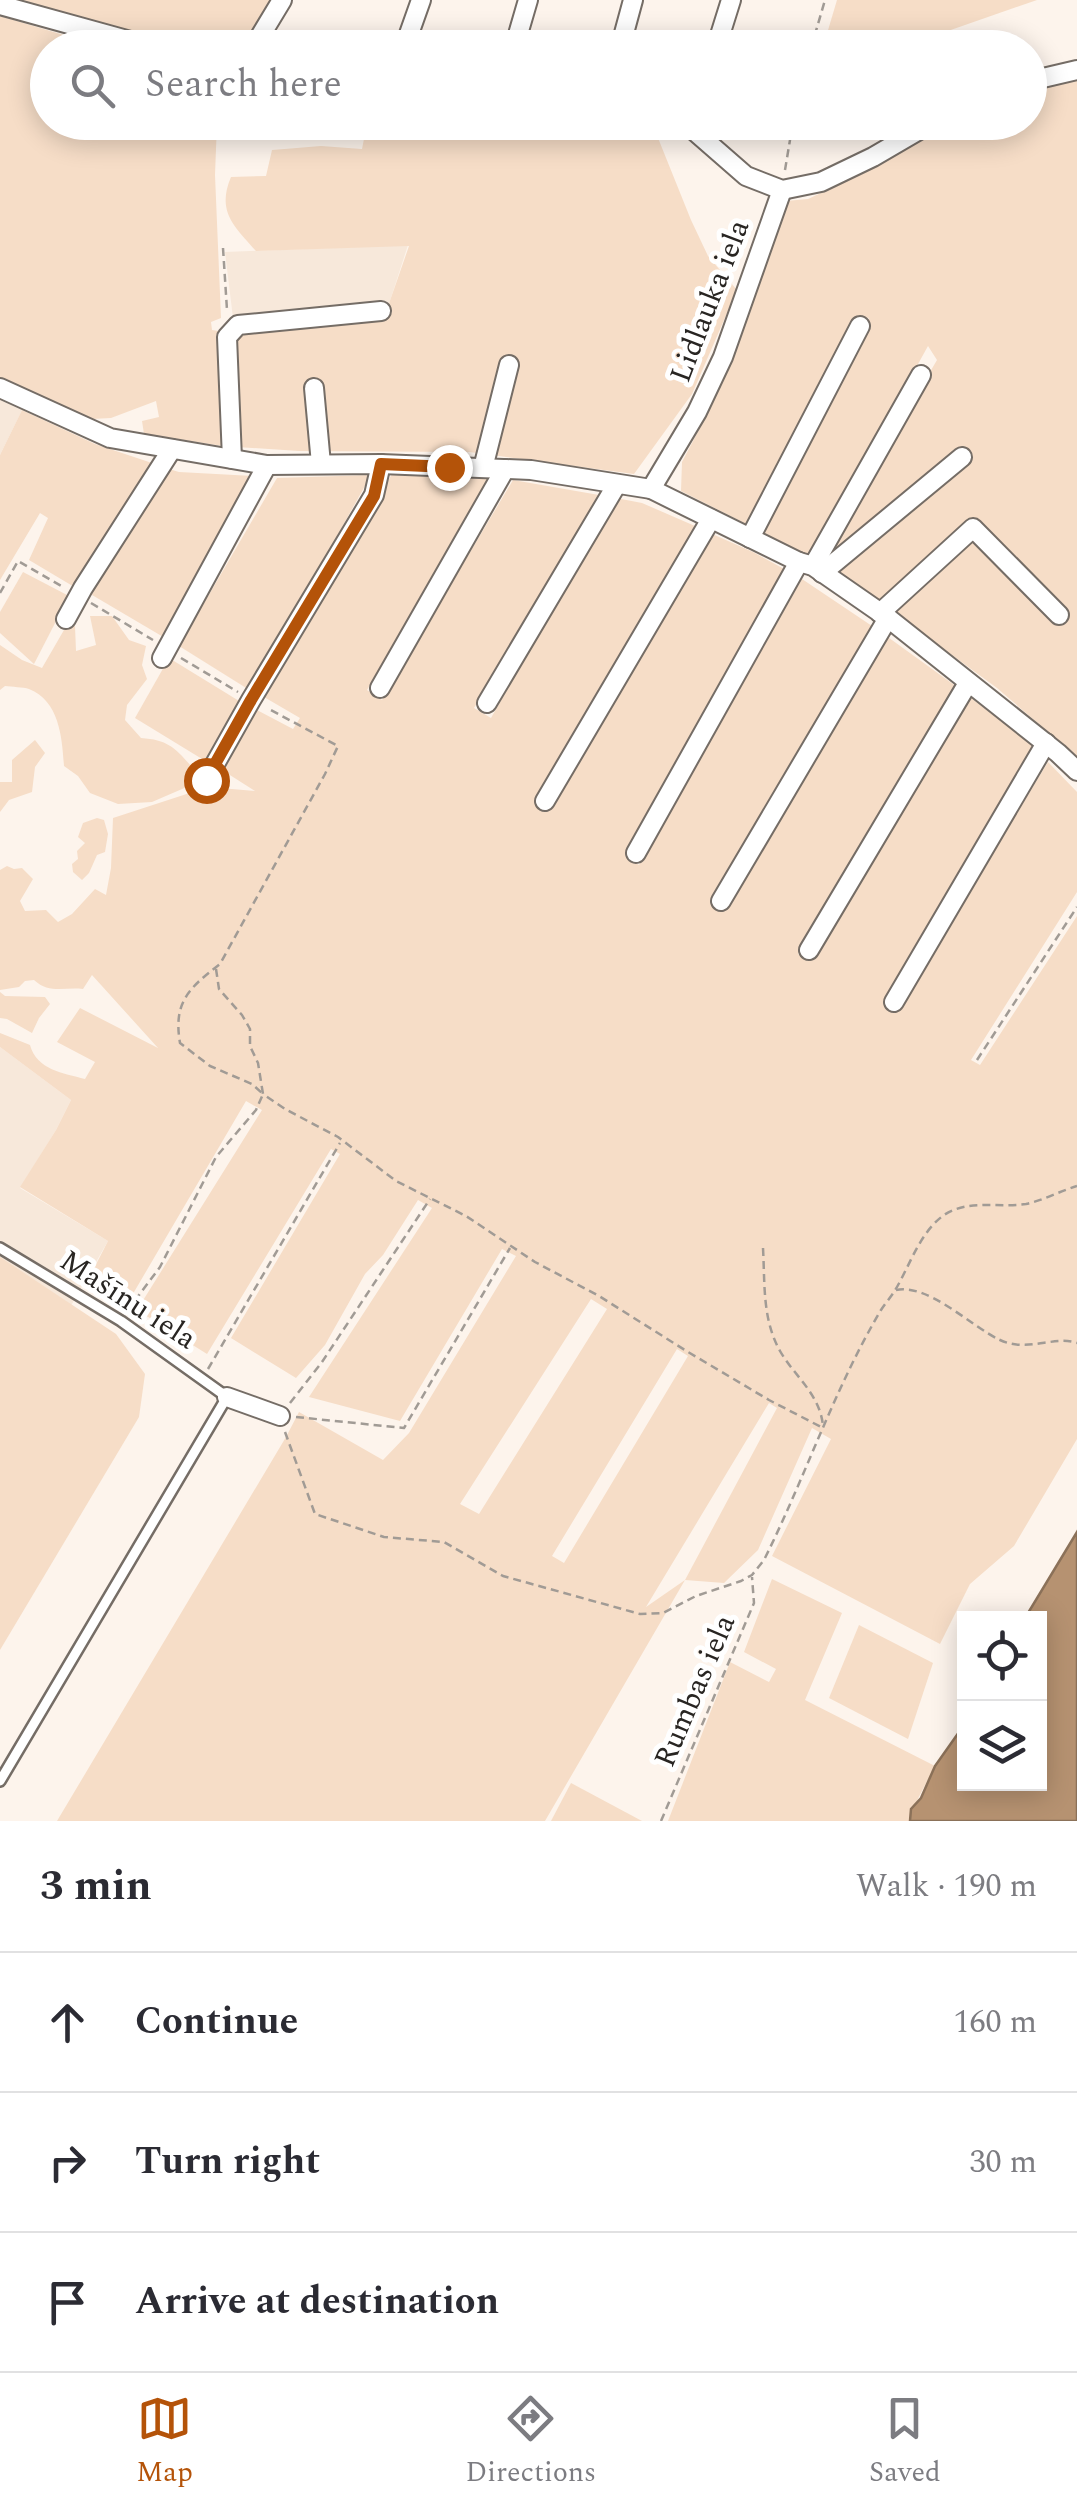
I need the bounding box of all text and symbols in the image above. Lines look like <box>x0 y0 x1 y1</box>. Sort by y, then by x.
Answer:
search box <box>30 30 1047 140</box>
text: Search here <box>145 56 342 114</box>
icon: search <box>65 58 120 113</box>
street label: Lidlauka iela <box>658 212 762 389</box>
route end <box>427 445 473 491</box>
route start <box>184 758 230 804</box>
street label: Mašīnu iela <box>50 1239 206 1362</box>
street label: Rumbas iela <box>642 1607 748 1774</box>
map controls <box>957 1611 1047 1791</box>
button: locate <box>957 1611 1047 1701</box>
button: layers <box>957 1701 1047 1791</box>
text: 3 min <box>40 1855 152 1918</box>
text: Walk · 190 m <box>856 1862 1037 1911</box>
text: Continue <box>135 1993 298 2051</box>
icon: ahead <box>40 1995 95 2050</box>
text: 160 m <box>953 1998 1037 2047</box>
text: Turn right <box>135 2133 320 2191</box>
icon: right <box>40 2135 95 2190</box>
text: 30 m <box>969 2138 1037 2187</box>
text: Arrive at destination <box>135 2273 499 2331</box>
icon: arrive <box>40 2275 95 2330</box>
tab: Map <box>136 2391 193 2494</box>
tab: Directions <box>465 2391 596 2494</box>
tab: Saved <box>869 2391 941 2494</box>

